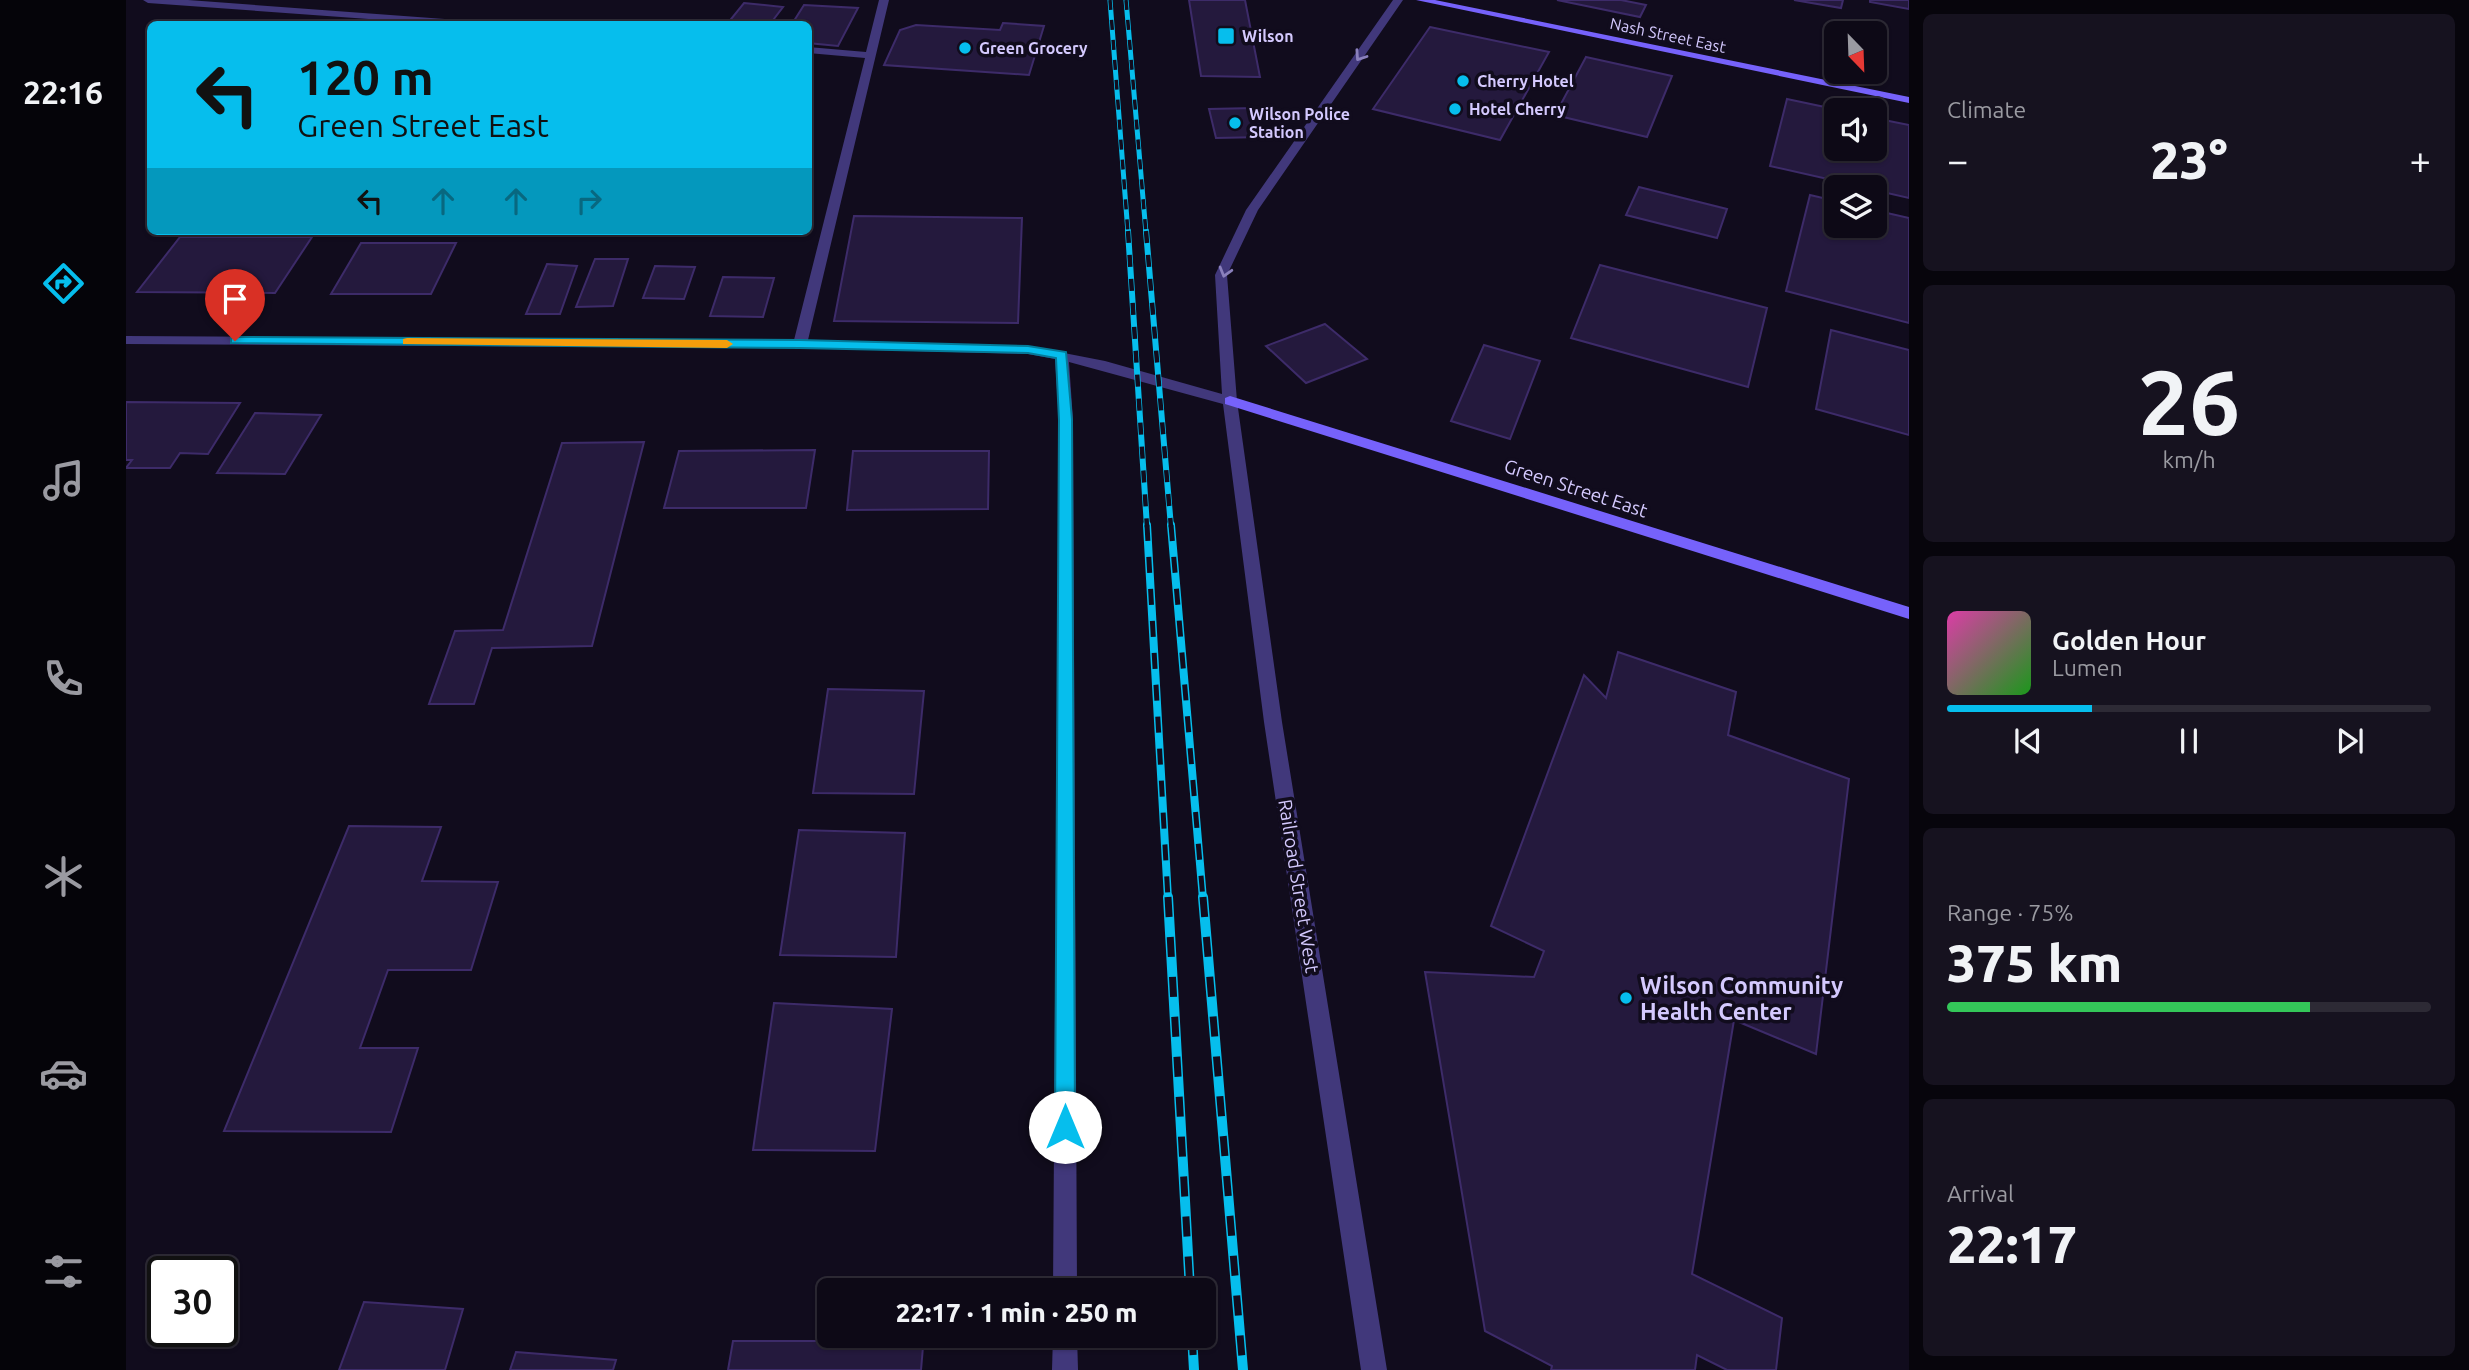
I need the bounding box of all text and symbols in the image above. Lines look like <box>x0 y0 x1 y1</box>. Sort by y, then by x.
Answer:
street label: Nash Street East <box>1608 14 1728 56</box>
north arrow <box>1824 21 1886 84</box>
map controls <box>1824 21 1887 238</box>
marker: Wilson <box>1216 26 1236 46</box>
place label: Wilson <box>1242 27 1294 45</box>
place label: Green Grocery <box>979 39 1088 57</box>
marker: Green Grocery <box>957 40 973 56</box>
one-way arrow <box>1356 48 1368 61</box>
icon: left <box>182 49 273 140</box>
text: 120 m <box>297 49 434 104</box>
place label: Cherry Hotel <box>1477 72 1574 90</box>
marker: Cherry Hotel <box>1455 73 1471 89</box>
text: 22:16 <box>23 74 103 110</box>
text: Climate <box>1947 97 2026 122</box>
button: sound <box>1824 98 1887 161</box>
place label: Hotel Cherry <box>1469 100 1566 118</box>
marker: Hotel Cherry <box>1447 101 1463 117</box>
place label: Wilson Police Station <box>1249 105 1350 141</box>
text: Green Street East <box>297 107 549 143</box>
marker: Wilson Police Station <box>1227 115 1243 131</box>
text: 23° <box>2150 131 2228 189</box>
text: − <box>1947 139 1968 181</box>
text: + <box>2410 139 2431 181</box>
button: layers <box>1824 175 1887 238</box>
icon: left <box>351 182 389 220</box>
icon: ahead <box>424 182 462 220</box>
icon: ahead <box>497 182 535 220</box>
icon: right <box>570 182 608 220</box>
icon: directions <box>39 259 88 308</box>
one-way arrow <box>1218 266 1233 278</box>
pin <box>205 269 265 341</box>
icon: arrive <box>216 280 254 318</box>
text: 26 <box>2138 350 2240 452</box>
text: km/h <box>2162 447 2216 472</box>
street label: Green Street East <box>1502 454 1651 522</box>
icon: music <box>39 456 88 505</box>
text: Golden Hour <box>2052 626 2206 655</box>
icon: phone <box>39 654 88 703</box>
text: Lumen <box>2052 655 2123 680</box>
icon: previous <box>2009 722 2047 760</box>
icon: pause <box>2170 722 2208 760</box>
icon: next <box>2331 722 2369 760</box>
street label: Railroad Street West <box>1274 798 1324 975</box>
icon: climate <box>39 852 88 901</box>
text: Range · 75% <box>1947 900 2074 925</box>
text: 375 km <box>1947 934 2122 992</box>
place label: Wilson Community Health Center <box>1640 973 1843 1024</box>
marker: Wilson Community Health Center <box>1618 990 1634 1006</box>
icon: car <box>39 1049 88 1098</box>
position arrow <box>1028 1090 1102 1164</box>
text: Arrival <box>1947 1181 2014 1206</box>
text: 22:17 <box>1947 1215 2077 1273</box>
icon: filters <box>39 1247 88 1296</box>
speed limit sign: 30 <box>147 1256 238 1347</box>
text: 22:17 · 1 min · 250 m <box>896 1298 1137 1327</box>

